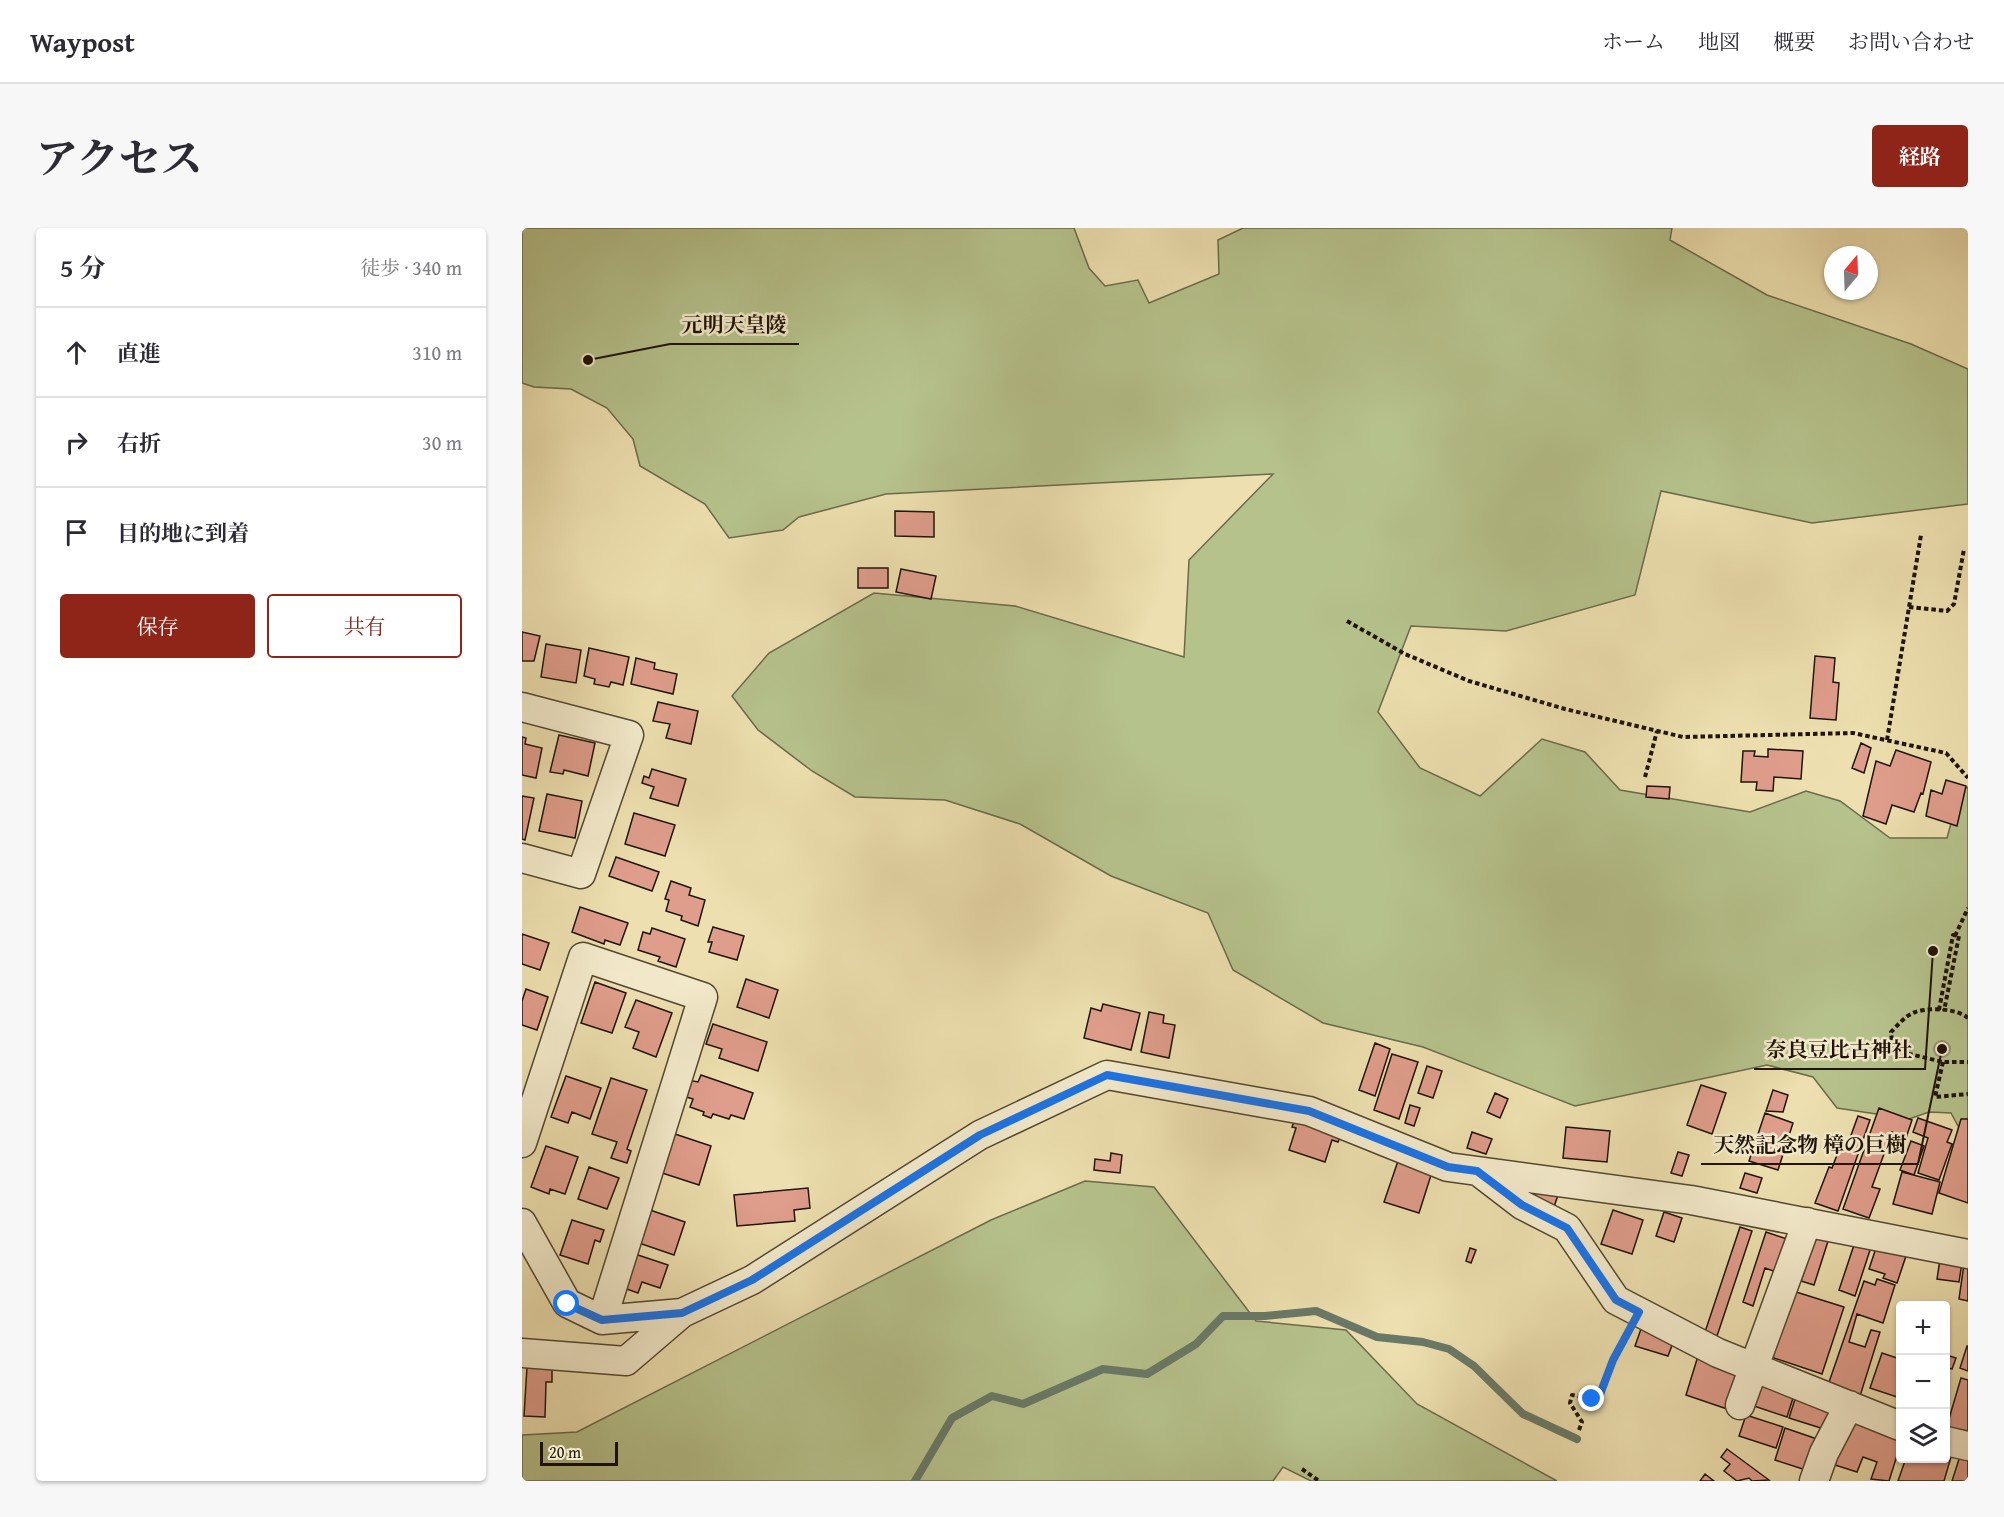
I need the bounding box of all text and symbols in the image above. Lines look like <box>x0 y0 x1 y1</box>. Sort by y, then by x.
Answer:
text: Waypost <box>30 21 135 62</box>
text: ホーム <box>1602 26 1665 57</box>
text: 地図 <box>1698 26 1740 57</box>
text: 概要 <box>1773 26 1815 57</box>
text: お問い合わせ <box>1848 26 1974 57</box>
button: 経路 <box>1872 125 1968 187</box>
text: アクセス <box>36 127 203 188</box>
north arrow <box>1824 246 1878 300</box>
text: 5 分 <box>60 248 105 287</box>
text: 徒歩 · 340 m <box>360 253 462 282</box>
callout: 元明天皇陵 <box>670 305 799 344</box>
text: 元明天皇陵 <box>682 309 787 340</box>
icon: ahead <box>60 336 93 369</box>
text: 直進 <box>117 337 161 369</box>
text: 310 m <box>412 338 462 367</box>
icon: right <box>60 426 93 459</box>
text: 右折 <box>117 427 161 459</box>
text: 30 m <box>422 428 462 457</box>
icon: arrive <box>60 516 93 549</box>
text: 目的地に到着 <box>117 517 249 549</box>
button: 保存 <box>60 594 255 658</box>
button: 共有 <box>267 594 462 658</box>
callout: 奈良豆比古神社 <box>1754 1030 1925 1069</box>
text: 奈良豆比古神社 <box>1766 1034 1913 1065</box>
callout: 天然記念物 樟の巨樹 <box>1701 1125 1918 1164</box>
text: 天然記念物 樟の巨樹 <box>1713 1129 1907 1160</box>
route start <box>553 1290 579 1316</box>
map controls <box>1896 1301 1950 1463</box>
button: + <box>1896 1301 1950 1355</box>
button: − <box>1896 1355 1950 1409</box>
route end <box>1578 1385 1604 1411</box>
button: layers <box>1896 1409 1950 1463</box>
scale bar <box>540 1439 618 1466</box>
text: 20 m <box>549 1440 581 1464</box>

